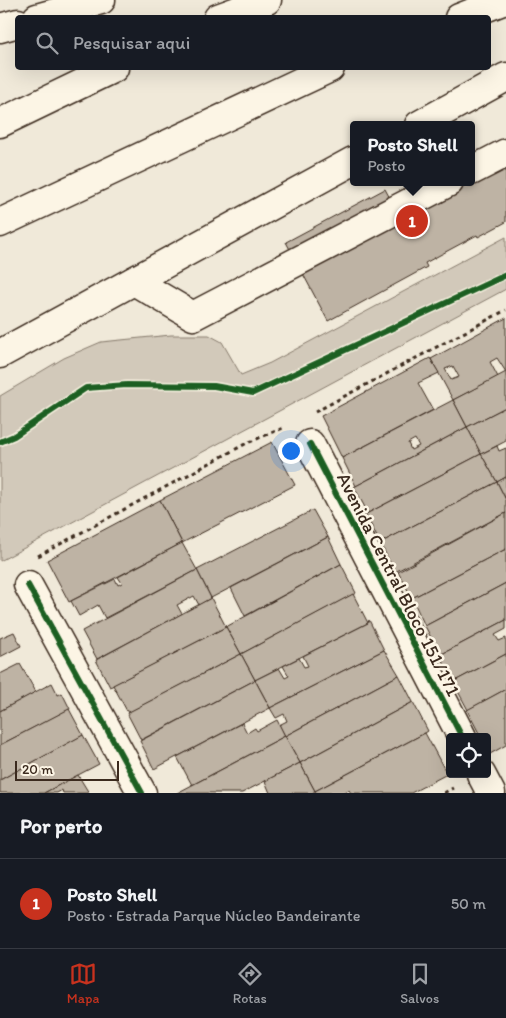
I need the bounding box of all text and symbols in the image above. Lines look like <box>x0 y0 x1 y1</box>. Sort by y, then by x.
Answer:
search box <box>15 15 491 70</box>
icon: search <box>33 29 61 57</box>
text: Pesquisar aqui <box>73 31 190 54</box>
popup <box>350 121 475 186</box>
text: Posto Shell <box>367 133 458 156</box>
text: Posto <box>367 156 405 175</box>
pin: 1 <box>396 202 428 240</box>
your location <box>278 438 304 464</box>
street label: Avenida Central Bloco 151/171 <box>332 469 465 700</box>
map controls <box>446 733 491 778</box>
button: locate <box>446 733 491 778</box>
scale bar <box>15 758 119 781</box>
text: 20 m <box>22 761 53 778</box>
text: Por perto <box>20 813 102 838</box>
text: Posto Shell <box>67 883 157 906</box>
text: 1 <box>32 894 40 913</box>
text: 50 m <box>451 894 486 913</box>
text: Posto · Estrada Parque Núcleo Bandeirante <box>67 906 361 925</box>
tab: Mapa <box>67 960 99 1007</box>
tab: Rotas <box>233 960 267 1007</box>
tab: Salvos <box>400 960 439 1007</box>

